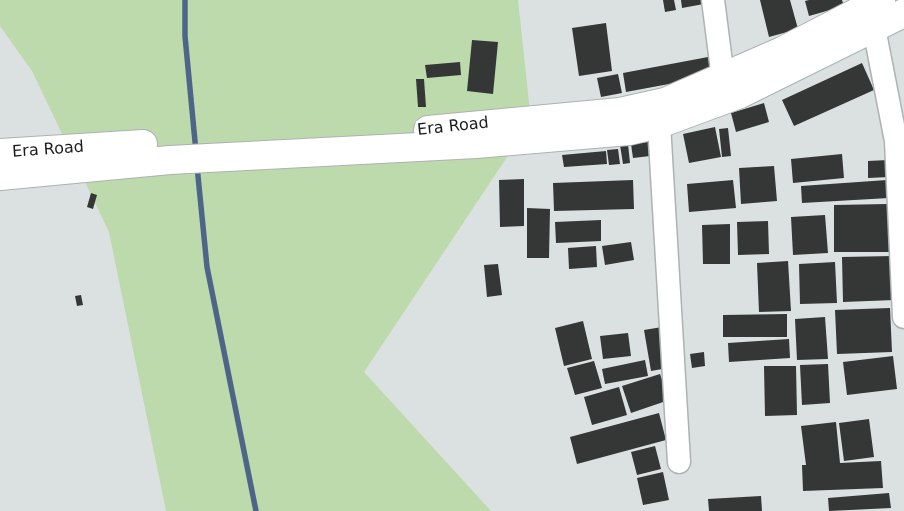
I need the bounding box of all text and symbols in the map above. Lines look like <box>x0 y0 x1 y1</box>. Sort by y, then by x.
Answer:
street label: Era Road <box>416 114 490 140</box>
street label: Era Road <box>12 138 84 162</box>

